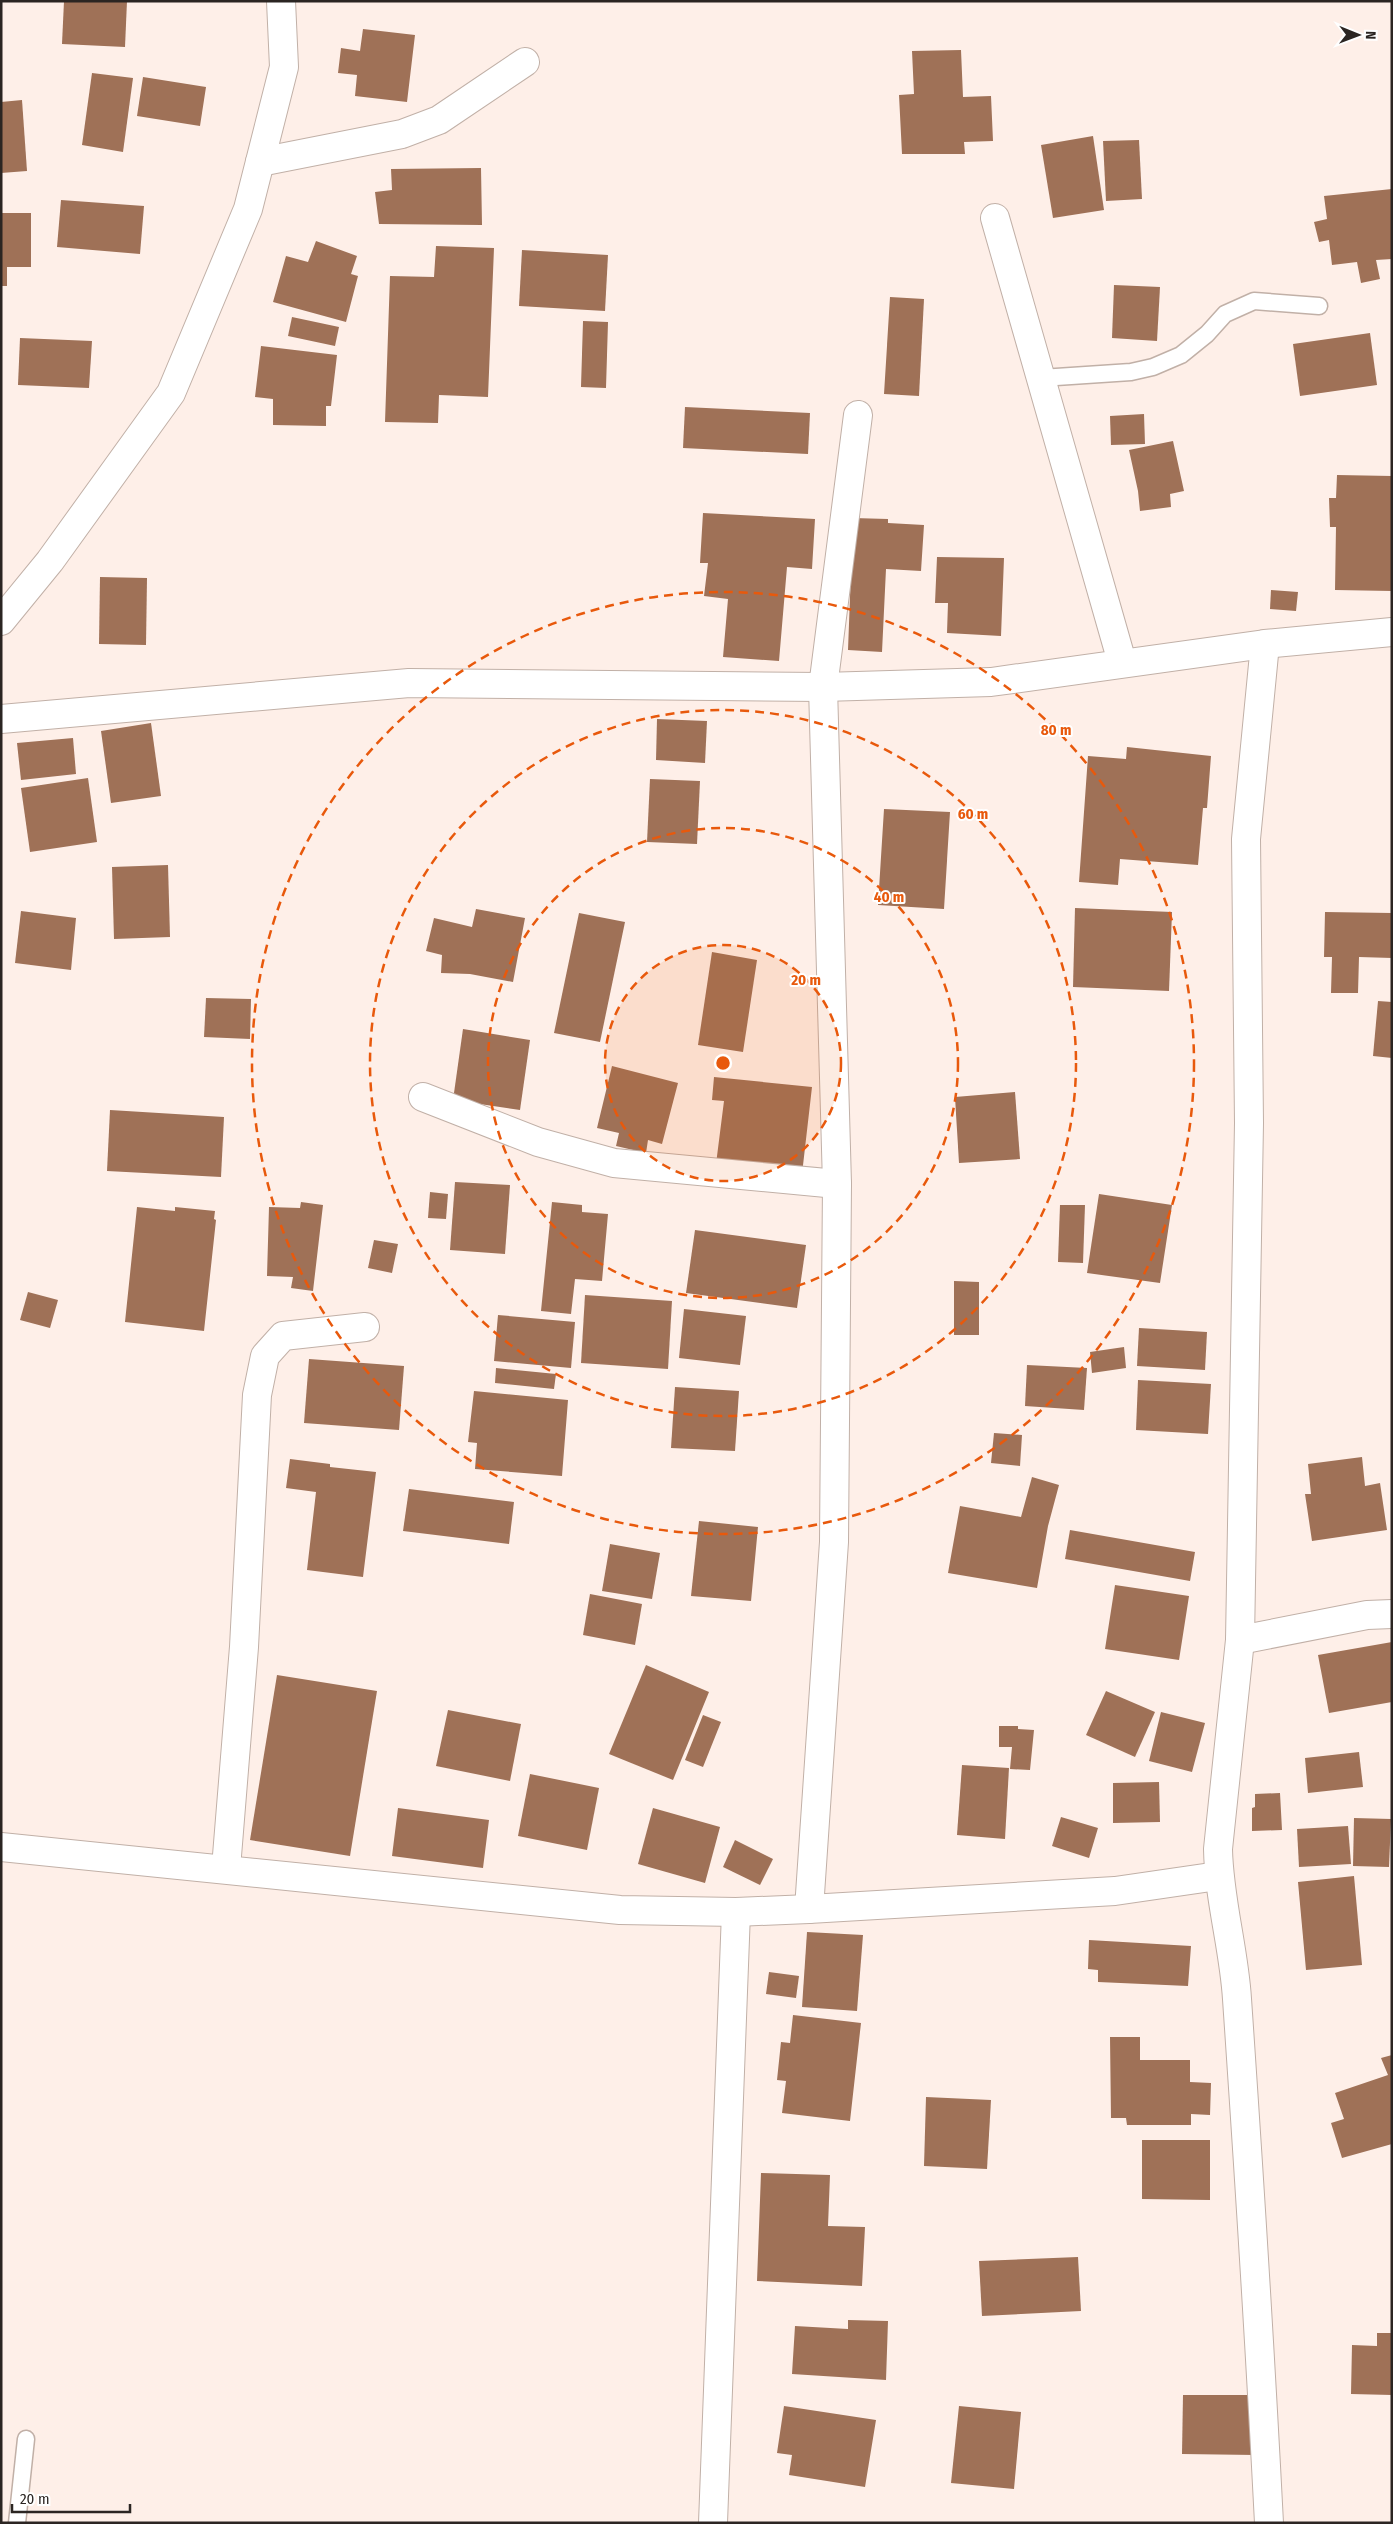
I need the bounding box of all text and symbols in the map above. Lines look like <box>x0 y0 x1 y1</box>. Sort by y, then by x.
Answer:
north arrow <box>1333 10 1383 60</box>
text: N <box>1362 31 1379 40</box>
text: 80 m <box>1041 721 1071 739</box>
text: 60 m <box>958 805 988 823</box>
text: 40 m <box>874 888 904 906</box>
text: 20 m <box>790 971 821 989</box>
centre of rings <box>714 1054 732 1072</box>
scale bar <box>12 2482 130 2514</box>
text: 20 m <box>20 2490 50 2508</box>

